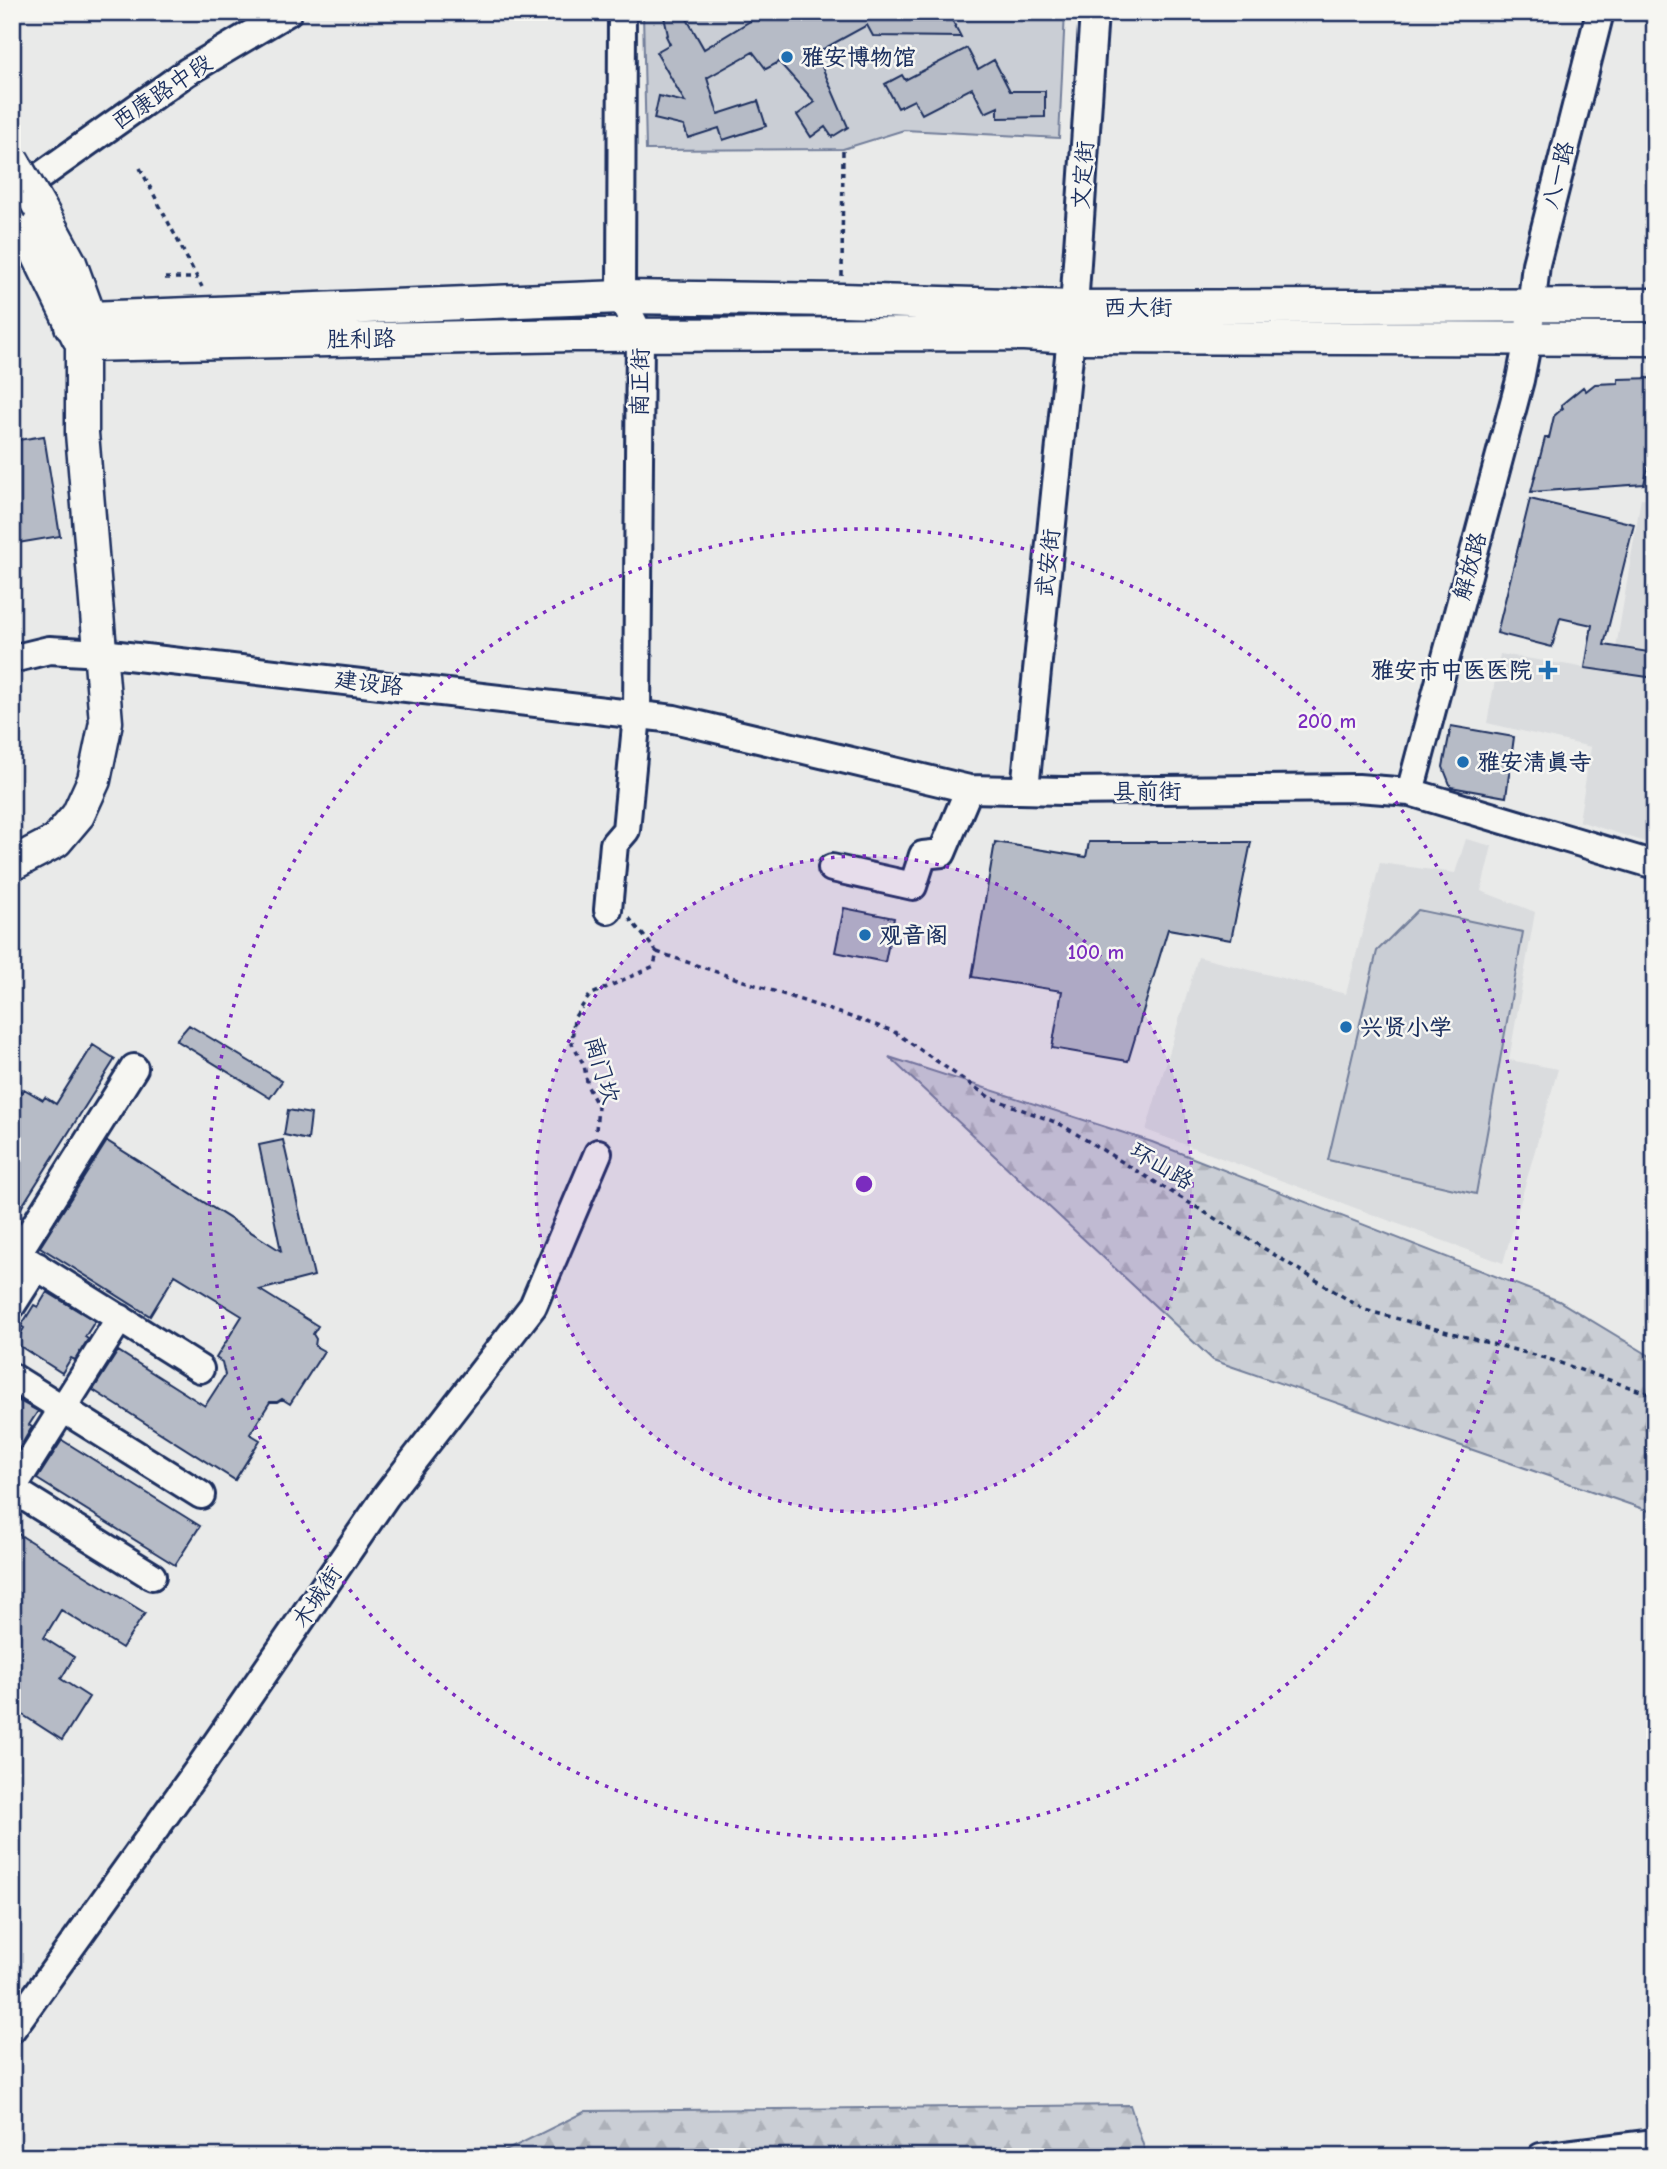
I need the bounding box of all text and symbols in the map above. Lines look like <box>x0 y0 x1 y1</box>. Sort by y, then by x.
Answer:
place label: 雅安博物馆 <box>801 44 916 71</box>
street label: 西康路中段 <box>107 49 217 135</box>
marker: 雅安博物馆 <box>779 49 795 65</box>
street label: 八一路 <box>1537 138 1579 212</box>
street label: 文定街 <box>1067 140 1099 210</box>
street label: 西大街 <box>1104 294 1173 321</box>
street label: 胜利路 <box>326 325 396 353</box>
street label: 南正街 <box>626 347 654 417</box>
street label: 武安街 <box>1031 527 1065 599</box>
street label: 解放路 <box>1448 529 1492 603</box>
place label: 雅安市中医医院 <box>1371 657 1532 684</box>
marker: 雅安市中医医院 <box>1538 660 1558 680</box>
street label: 建设路 <box>333 665 405 701</box>
text: 200 m <box>1298 709 1356 733</box>
place label: 雅安清真寺 <box>1477 749 1592 776</box>
marker: 雅安清真寺 <box>1455 754 1471 770</box>
street label: 县前街 <box>1113 778 1182 805</box>
place label: 观音阁 <box>879 922 948 949</box>
marker: 观音阁 <box>857 927 873 943</box>
text: 100 m <box>1068 940 1124 964</box>
place label: 兴贤小学 <box>1360 1014 1452 1041</box>
marker: 兴贤小学 <box>1338 1019 1354 1035</box>
street label: 南门坎 <box>580 1033 624 1107</box>
street label: 环山路 <box>1125 1137 1199 1195</box>
centre of rings <box>852 1172 876 1196</box>
street label: 木城街 <box>287 1561 347 1633</box>

